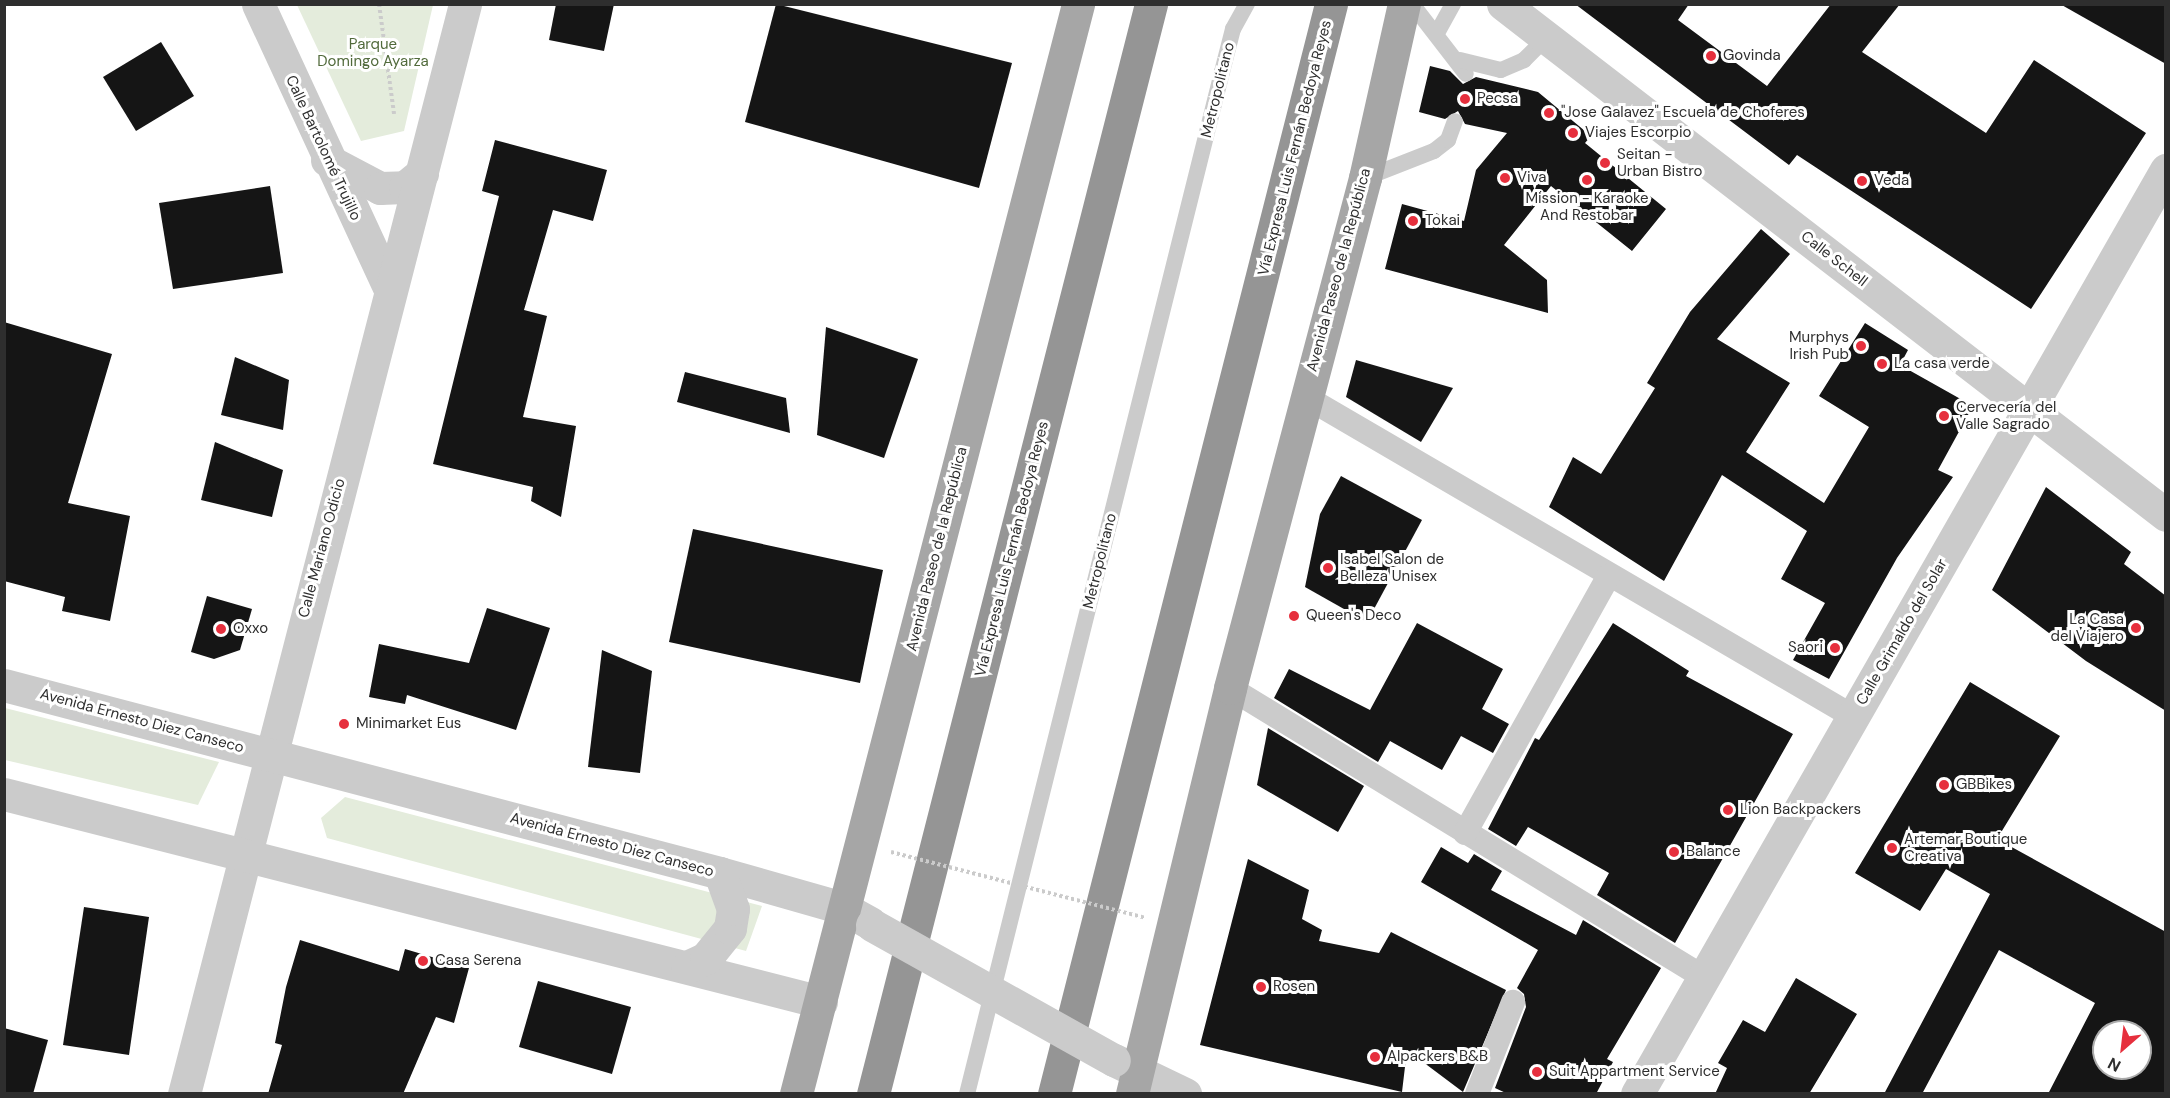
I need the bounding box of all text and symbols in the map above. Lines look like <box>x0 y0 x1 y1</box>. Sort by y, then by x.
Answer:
street label: Vía Expresa Luis Fernán Bedoya Reyes <box>1254 18 1336 278</box>
park label: Parque Domingo Ayarza <box>317 35 429 70</box>
street label: Metropolitano <box>1197 40 1239 140</box>
place label: Govinda <box>1723 47 1781 65</box>
marker: Govinda <box>1704 49 1718 63</box>
street label: Calle Bartolomé Trujillo <box>281 73 365 223</box>
place label: Pecsa <box>1477 90 1518 108</box>
marker: Pecsa <box>1458 92 1472 106</box>
place label: "Jose Galavez" Escuela de Choferes <box>1561 104 1805 122</box>
marker: "Jose Galavez" Escuela de Choferes <box>1542 106 1556 120</box>
place label: Viajes Escorpio <box>1585 124 1691 142</box>
marker: Viajes Escorpio <box>1566 126 1580 140</box>
place label: Seitan - Urban Bistro <box>1617 145 1702 180</box>
marker: Seitan - Urban Bistro <box>1598 156 1612 170</box>
street label: Avenida Paseo de la República <box>1303 166 1375 374</box>
place label: Viva <box>1517 169 1546 187</box>
marker: Viva <box>1498 171 1512 185</box>
place label: Veda <box>1874 172 1909 190</box>
marker: Mission - Karaoke And Restobar <box>1580 173 1594 187</box>
marker: Veda <box>1855 174 1869 188</box>
place label: Mission - Karaoke And Restobar <box>1525 189 1649 224</box>
place label: Tokai <box>1425 212 1460 230</box>
marker: Tokai <box>1406 214 1420 228</box>
street label: Calle Schell <box>1797 228 1871 290</box>
place label: Murphys Irish Pub <box>1789 328 1849 363</box>
marker: Murphys Irish Pub <box>1854 339 1868 353</box>
place label: La casa verde <box>1894 355 1990 373</box>
marker: La casa verde <box>1875 357 1889 371</box>
place label: Cervecería del Valle Sagrado <box>1956 398 2056 433</box>
marker: Cervecería del Valle Sagrado <box>1937 409 1951 423</box>
street label: Vía Expresa Luis Fernán Bedoya Reyes <box>971 419 1053 679</box>
street label: Avenida Paseo de la República <box>903 445 971 653</box>
street label: Calle Mariano Odicio <box>295 476 349 620</box>
street label: Metropolitano <box>1079 511 1121 611</box>
place label: Isabel Salon de Belleza Unisex <box>1340 550 1444 585</box>
street label: Calle Grimaldo del Solar <box>1853 556 1951 708</box>
marker: Isabel Salon de Belleza Unisex <box>1321 561 1335 575</box>
place label: Queen's Deco <box>1306 607 1401 625</box>
marker: Queen's Deco <box>1287 609 1301 623</box>
place label: La Casa del Viajero <box>2051 610 2124 645</box>
place label: Oxxo <box>233 620 268 638</box>
marker: La Casa del Viajero <box>2129 621 2143 635</box>
marker: Oxxo <box>214 622 228 636</box>
place label: Saori <box>1788 639 1823 657</box>
marker: Saori <box>1828 641 1842 655</box>
street label: Avenida Ernesto Diez Canseco <box>38 685 246 757</box>
place label: Minimarket Eus <box>356 715 461 733</box>
marker: Minimarket Eus <box>337 717 351 731</box>
place label: GBBikes <box>1956 776 2012 794</box>
marker: GBBikes <box>1937 778 1951 792</box>
place label: Lion Backpackers <box>1740 801 1861 819</box>
marker: Lion Backpackers <box>1721 803 1735 817</box>
street label: Avenida Ernesto Diez Canseco <box>508 809 716 881</box>
place label: Artemar Boutique Creativa <box>1904 830 2027 865</box>
marker: Artemar Boutique Creativa <box>1885 841 1899 855</box>
place label: Balance <box>1686 843 1740 861</box>
marker: Balance <box>1667 845 1681 859</box>
place label: Casa Serena <box>435 952 521 970</box>
marker: Casa Serena <box>416 954 430 968</box>
place label: Rosen <box>1273 978 1315 996</box>
marker: Rosen <box>1254 980 1268 994</box>
north arrow <box>2092 1020 2152 1080</box>
place label: Alpackers B&B <box>1387 1048 1488 1066</box>
marker: Alpackers B&B <box>1368 1050 1382 1064</box>
text: N <box>2104 1053 2124 1077</box>
place label: Suit Appartment Service <box>1549 1063 1720 1081</box>
marker: Suit Appartment Service <box>1530 1065 1544 1079</box>

